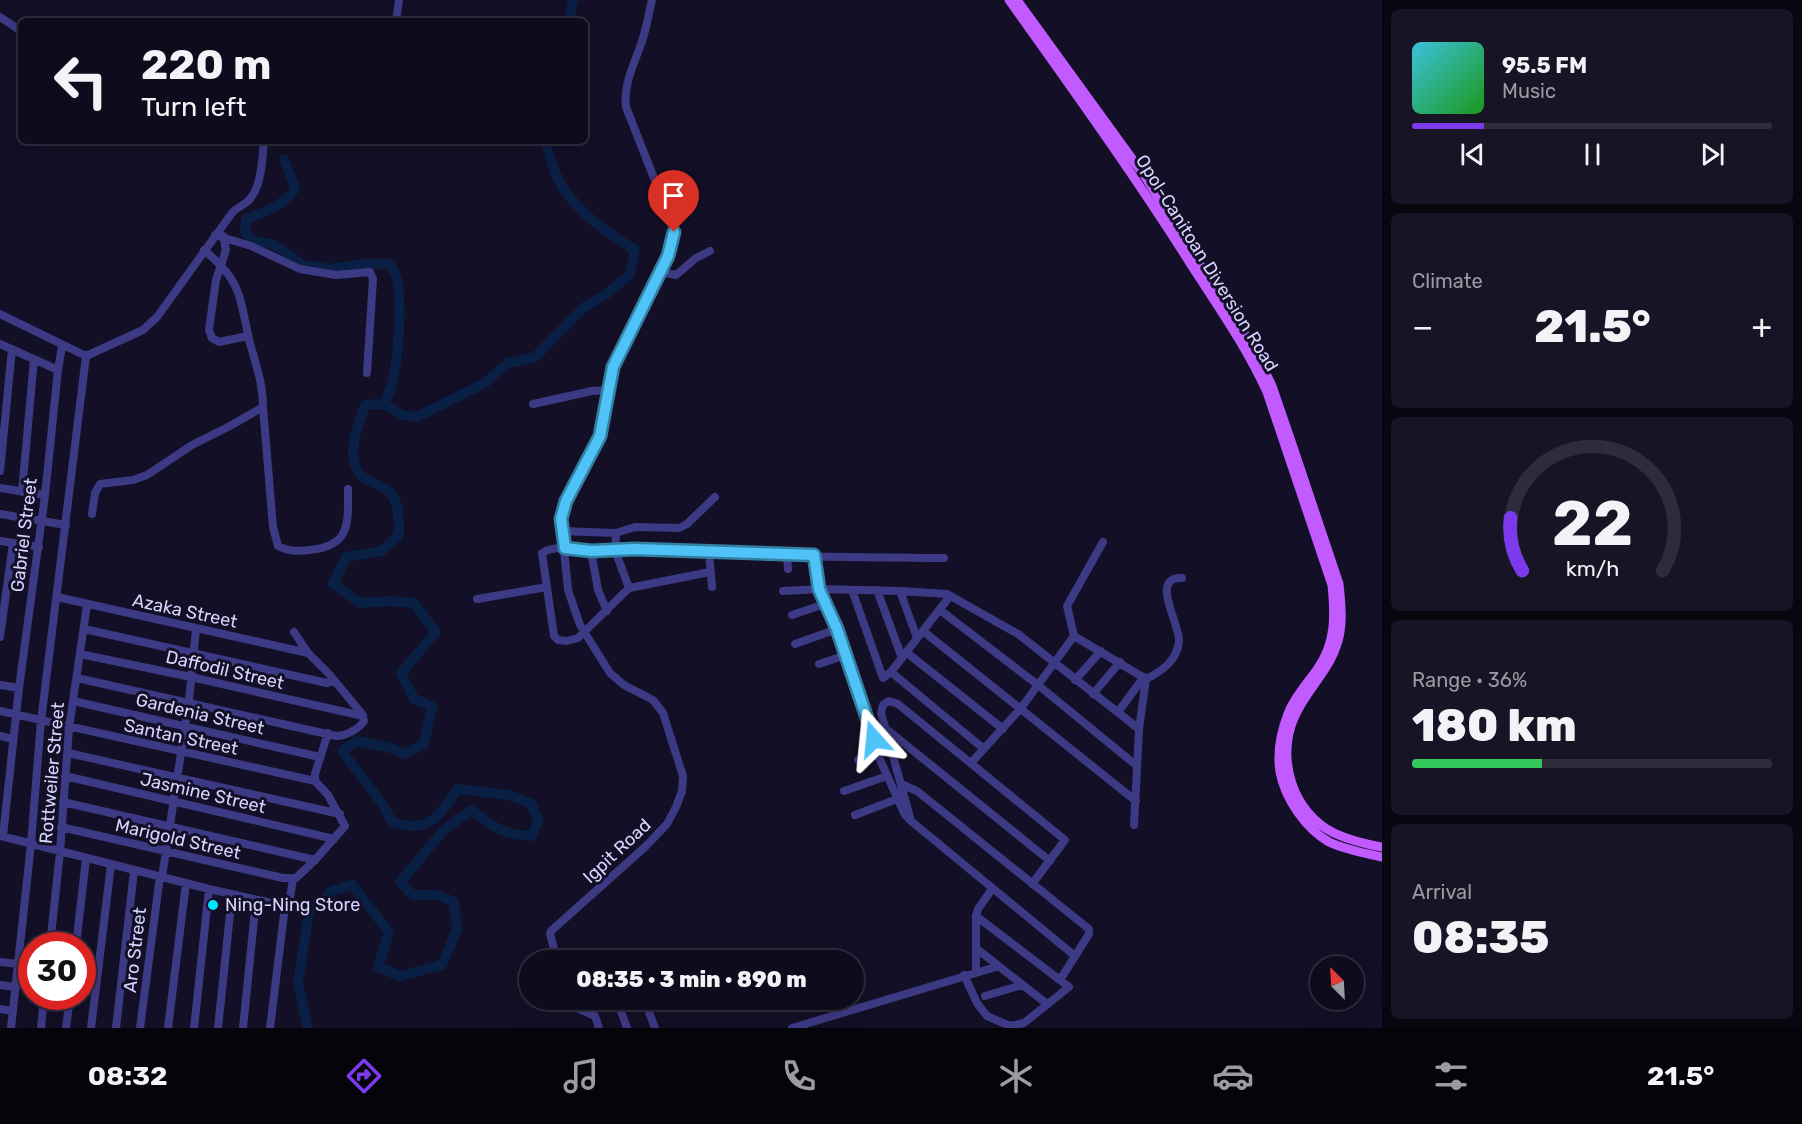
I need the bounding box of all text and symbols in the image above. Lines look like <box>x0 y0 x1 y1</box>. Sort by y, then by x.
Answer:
text: 220 m <box>141 40 272 90</box>
icon: left <box>42 42 120 120</box>
text: 95.5 FM <box>1502 52 1587 79</box>
text: Music <box>1502 79 1556 103</box>
text: Turn left <box>141 91 246 123</box>
icon: previous <box>1456 138 1489 171</box>
icon: pause <box>1576 138 1609 171</box>
icon: next <box>1696 138 1729 171</box>
street label: Opol-Canitoan Diversion Road <box>1131 151 1283 375</box>
pin <box>648 170 699 232</box>
icon: arrive <box>657 179 690 212</box>
text: Climate <box>1412 269 1483 293</box>
text: 21.5° <box>1534 300 1651 353</box>
text: − <box>1412 307 1433 346</box>
text: + <box>1751 307 1772 346</box>
street label: Gabriel Street <box>6 477 42 593</box>
text: 22 <box>1551 487 1633 561</box>
text: km/h <box>1565 556 1619 581</box>
street label: Azaka Street <box>131 589 239 633</box>
street label: Daffodil Street <box>164 646 286 694</box>
text: Range · 36% <box>1412 668 1527 692</box>
street label: Gardenia Street <box>134 689 266 739</box>
text: 180 km <box>1412 699 1577 752</box>
street label: Rottweiler Street <box>35 701 69 845</box>
position arrow <box>842 707 906 771</box>
street label: Santan Street <box>122 714 240 760</box>
street label: Jasmine Street <box>138 768 268 818</box>
street label: Marigold Street <box>113 814 243 864</box>
street label: Igpit Road <box>578 814 656 888</box>
text: Arrival <box>1412 880 1472 904</box>
place label: Ning-Ning Store <box>225 894 360 916</box>
marker: Ning-Ning Store <box>206 898 220 912</box>
street label: Aro Street <box>119 906 151 994</box>
text: 08:35 <box>1412 911 1549 964</box>
speed limit sign: 30 <box>18 932 96 1010</box>
north arrow <box>1310 956 1364 1010</box>
map controls <box>1310 956 1364 1010</box>
text: 08:35 · 3 min · 890 m <box>576 966 807 993</box>
icon: directions <box>343 1055 385 1097</box>
icon: music <box>560 1055 602 1097</box>
icon: phone <box>778 1055 820 1097</box>
icon: climate <box>995 1055 1037 1097</box>
icon: car <box>1212 1055 1254 1097</box>
icon: filters <box>1430 1055 1472 1097</box>
text: 08:32 <box>88 1060 168 1092</box>
text: 21.5° <box>1647 1060 1714 1092</box>

